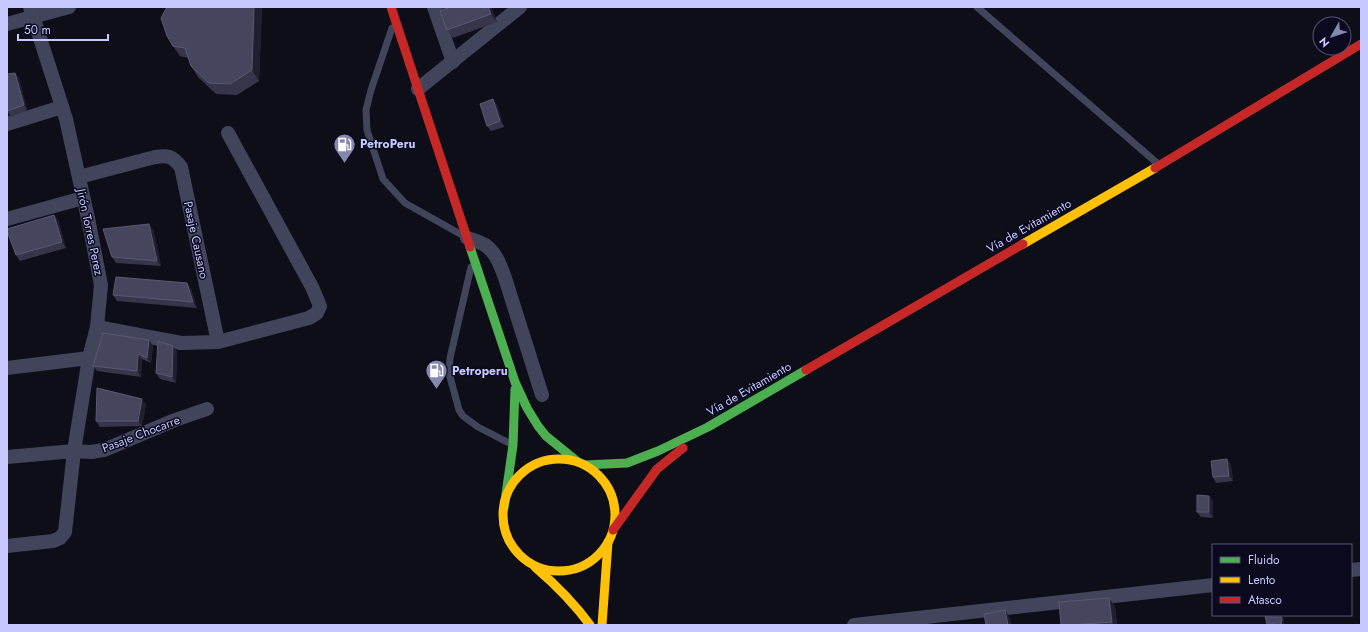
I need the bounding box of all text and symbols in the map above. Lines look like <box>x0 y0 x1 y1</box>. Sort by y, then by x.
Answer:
scale bar <box>18 16 108 42</box>
north arrow <box>1312 16 1352 56</box>
text: 50 m <box>24 21 51 39</box>
text: N <box>1315 34 1333 51</box>
fuel station icon: PetroPeru <box>331 131 357 164</box>
place label: PetroPeru <box>360 135 416 153</box>
street label: Jirón Torres Perez <box>72 185 108 277</box>
street label: Vía de Evitamiento <box>983 194 1075 258</box>
street label: Pasaje Causano <box>179 199 213 281</box>
street label: Vía de Evitamiento <box>703 357 795 421</box>
fuel station icon: Petroperu <box>423 358 449 391</box>
place label: Petroperu <box>452 362 508 380</box>
street label: Pasaje Chocarre <box>99 411 183 457</box>
legend <box>1212 544 1352 616</box>
text: Fluido <box>1248 551 1280 569</box>
text: Lento <box>1248 571 1276 589</box>
text: Atasco <box>1248 591 1282 609</box>

